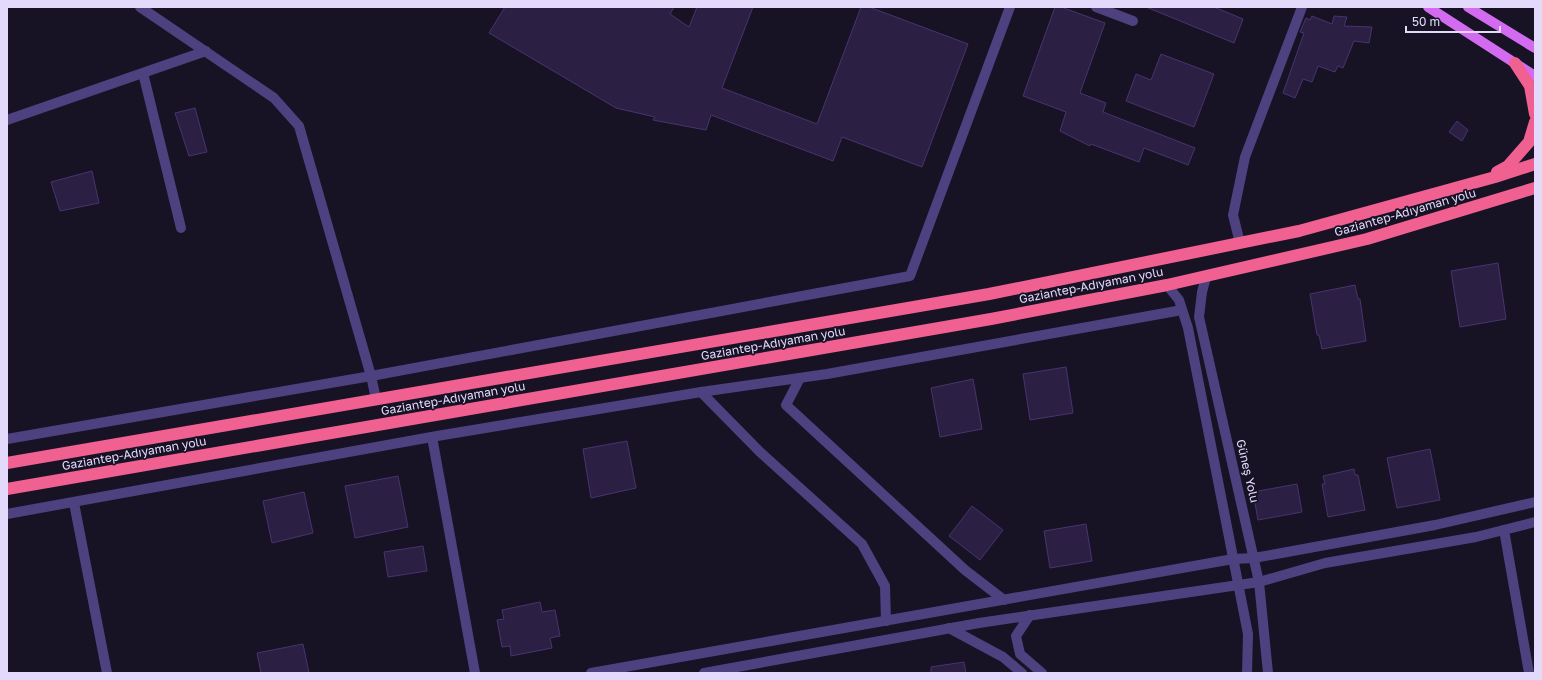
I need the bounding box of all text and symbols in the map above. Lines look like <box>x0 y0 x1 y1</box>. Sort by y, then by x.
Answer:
scale bar <box>1406 8 1500 34</box>
text: 50 m <box>1412 14 1440 29</box>
street label: Gaziantep-Adıyaman yolu <box>1332 185 1478 239</box>
street label: Gaziantep-Adıyaman yolu <box>1018 264 1164 306</box>
street label: Gaziantep-Adıyaman yolu <box>700 323 846 363</box>
street label: Gaziantep-Adıyaman yolu <box>380 378 526 418</box>
street label: Gaziantep-Adıyaman yolu <box>61 433 207 473</box>
street label: Güneş Yolu <box>1233 438 1263 504</box>

